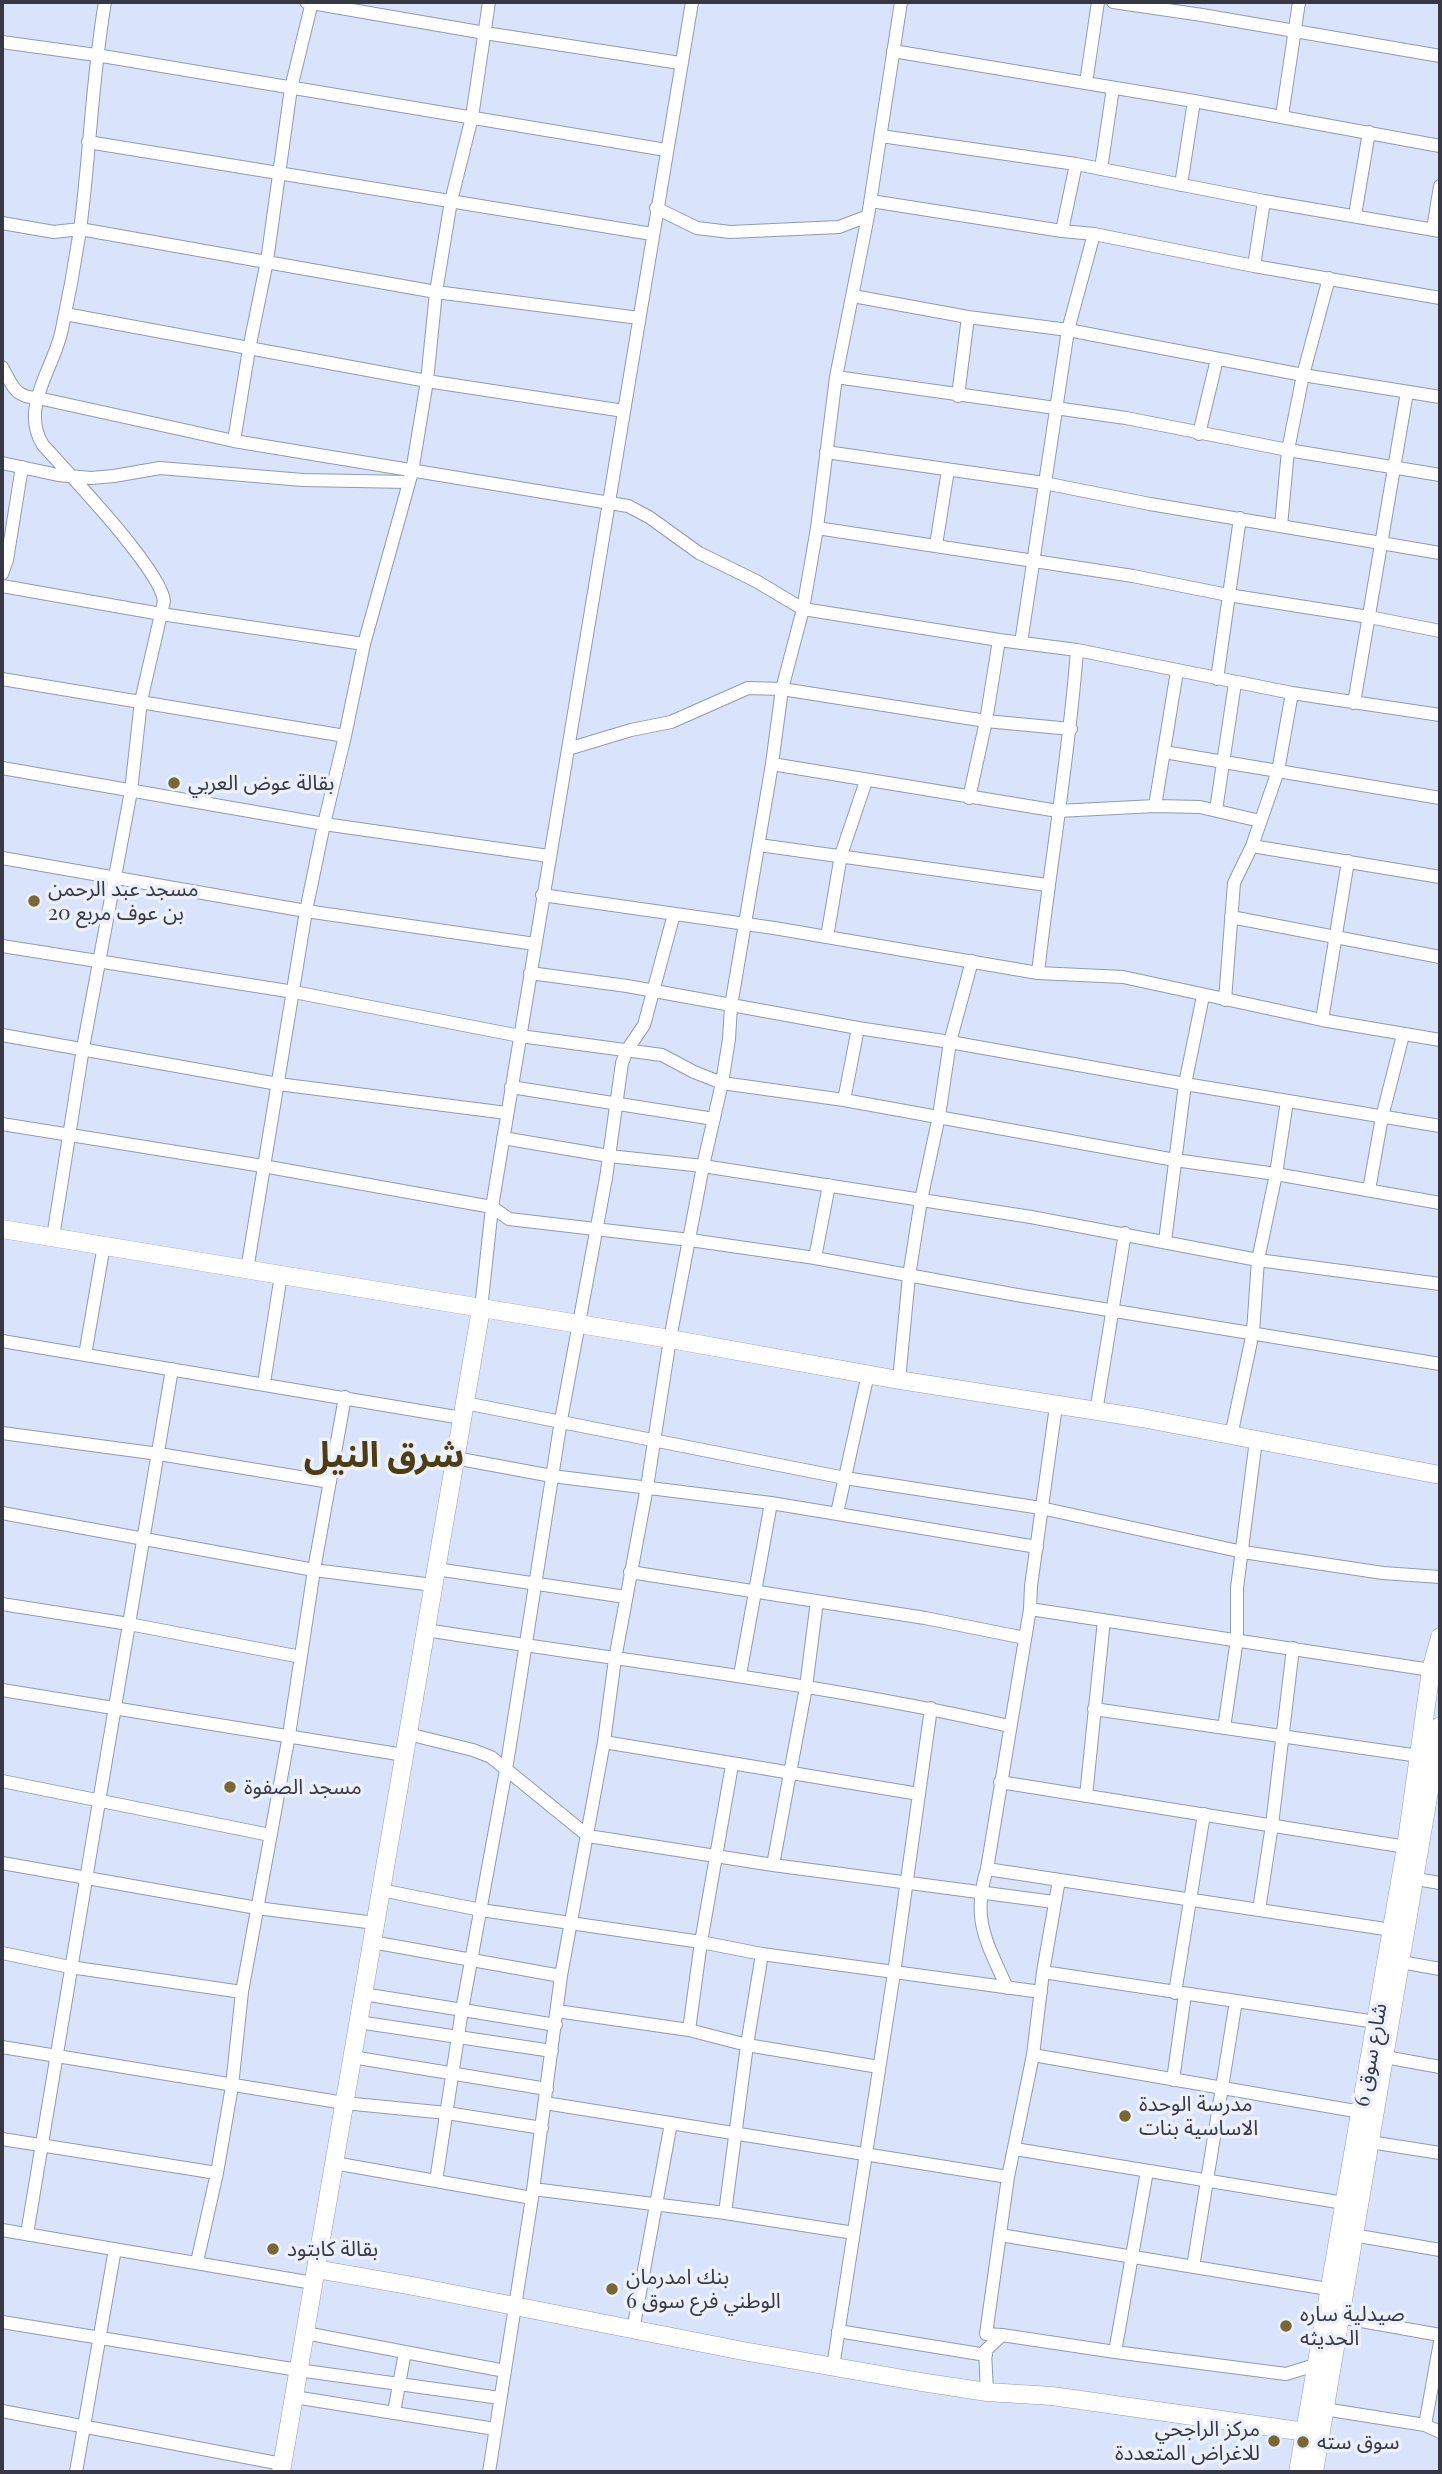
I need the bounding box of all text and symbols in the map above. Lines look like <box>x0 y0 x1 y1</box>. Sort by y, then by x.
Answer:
place label: بقالة عوض العربي <box>188 770 334 796</box>
marker: بقالة عوض العربي <box>166 775 182 791</box>
place label: مسجد عبد الرحمن بن عوف مربع 20 <box>48 876 199 926</box>
marker: مسجد عبد الرحمن بن عوف مربع 20 <box>26 893 42 909</box>
district label: شرق النيل <box>304 1435 464 1477</box>
place label: مسجد الصفوة <box>244 1774 362 1800</box>
marker: مسجد الصفوة <box>222 1779 238 1795</box>
street label: شارع سوق 6 <box>1349 2001 1393 2109</box>
place label: مدرسة الوحدة الاساسية بنات <box>1139 2091 1258 2141</box>
marker: مدرسة الوحدة الاساسية بنات <box>1117 2108 1133 2124</box>
place label: بقالة كابتود <box>287 2236 378 2262</box>
marker: بقالة كابتود <box>265 2241 281 2257</box>
place label: بنك امدرمان الوطني فرع سوق 6 <box>626 2264 781 2314</box>
marker: بنك امدرمان الوطني فرع سوق 6 <box>604 2281 620 2297</box>
place label: صيدلية ساره الحديثه <box>1300 2301 1405 2351</box>
marker: صيدلية ساره الحديثه <box>1278 2318 1294 2334</box>
place label: مركز الراجحي للاغراض المتعددة <box>1115 2416 1260 2466</box>
place label: سوق سته <box>1317 2429 1399 2455</box>
marker: مركز الراجحي للاغراض المتعددة <box>1266 2433 1282 2449</box>
marker: سوق سته <box>1295 2434 1311 2450</box>

